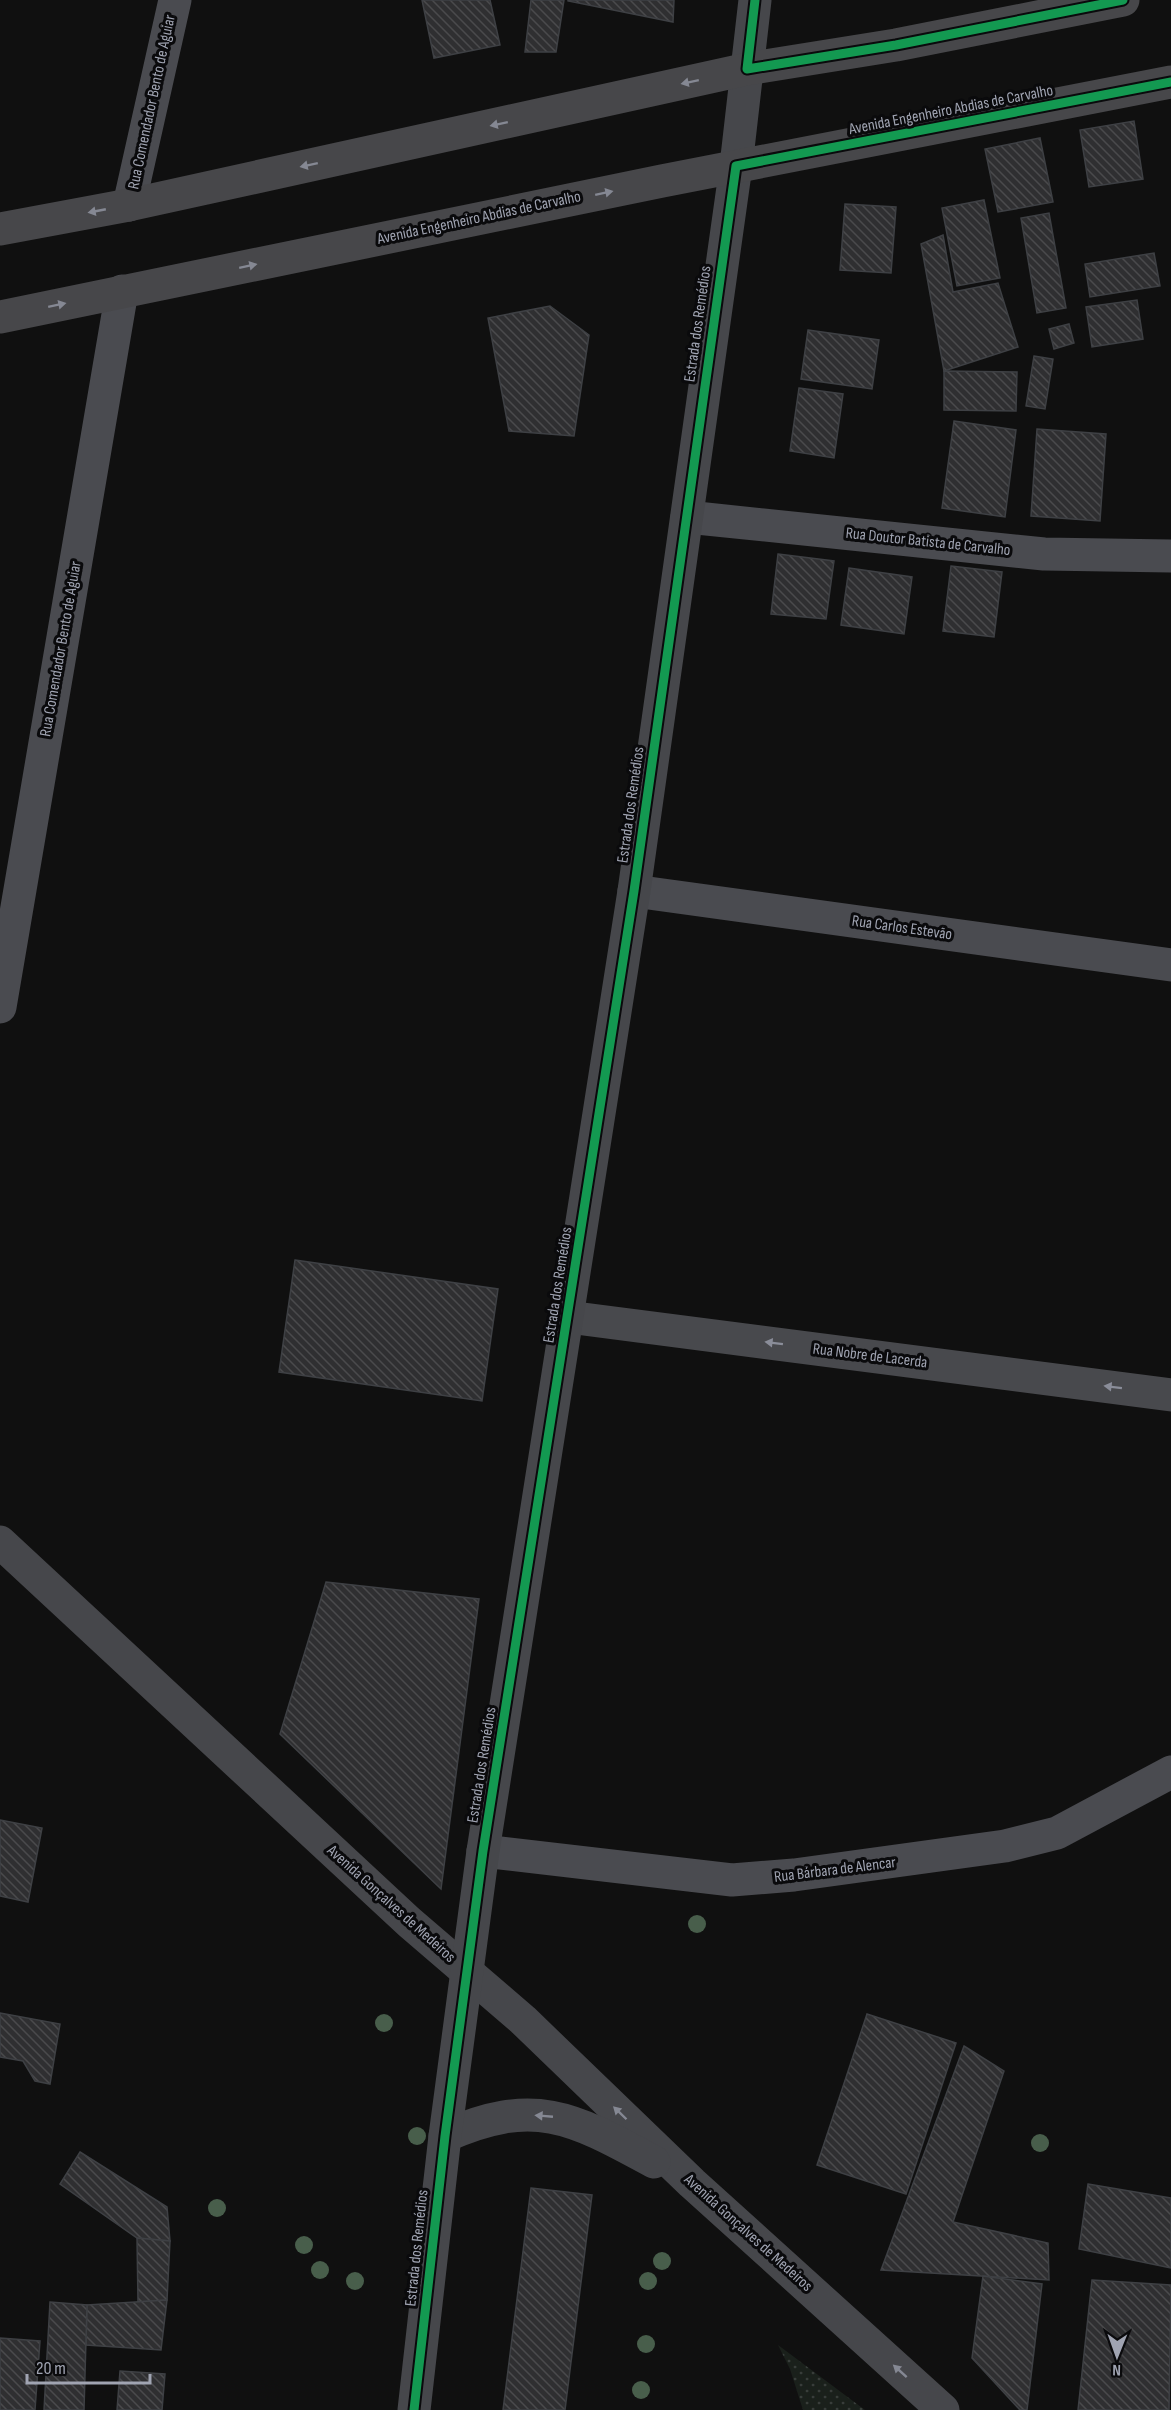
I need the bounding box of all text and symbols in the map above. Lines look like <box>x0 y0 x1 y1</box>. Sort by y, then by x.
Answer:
street label: Rua Comendador Bento de Aguiar <box>124 13 180 191</box>
one-way arrow <box>680 78 699 87</box>
street label: Avenida Engenheiro Abdias de Carvalho <box>846 81 1055 139</box>
one-way arrow <box>490 119 508 129</box>
one-way arrow <box>299 161 318 171</box>
street label: Avenida Engenheiro Abdias de Carvalho <box>375 187 582 249</box>
one-way arrow <box>595 188 614 197</box>
one-way arrow <box>88 207 107 216</box>
one-way arrow <box>239 260 257 270</box>
street label: Estrada dos Remédios <box>680 264 716 383</box>
one-way arrow <box>48 300 67 309</box>
street label: Rua Doutor Batista de Carvalho <box>845 524 1011 560</box>
street label: Rua Comendador Bento de Aguiar <box>36 559 86 738</box>
street label: Estrada dos Remédios <box>613 745 649 864</box>
street label: Rua Carlos Estevão <box>851 912 953 944</box>
street label: Estrada dos Remédios <box>539 1225 577 1344</box>
one-way arrow <box>764 1339 783 1348</box>
street label: Rua Nobre de Lacerda <box>812 1340 928 1372</box>
one-way arrow <box>1103 1383 1122 1392</box>
street label: Estrada dos Remédios <box>463 1705 501 1824</box>
street label: Avenida Gonçalves de Medeiros <box>322 1841 459 1967</box>
street label: Rua Bárbara de Alencar <box>773 1853 897 1887</box>
one-way arrow <box>613 2107 627 2121</box>
one-way arrow <box>535 2111 554 2121</box>
street label: Avenida Gonçalves de Medeiros <box>679 2170 816 2296</box>
street label: Estrada dos Remédios <box>401 2189 433 2307</box>
north arrow <box>1087 2326 1147 2386</box>
scale bar <box>27 2347 150 2385</box>
text: 20 m <box>36 2358 66 2379</box>
text: N <box>1112 2360 1121 2379</box>
one-way arrow <box>892 2364 907 2378</box>

